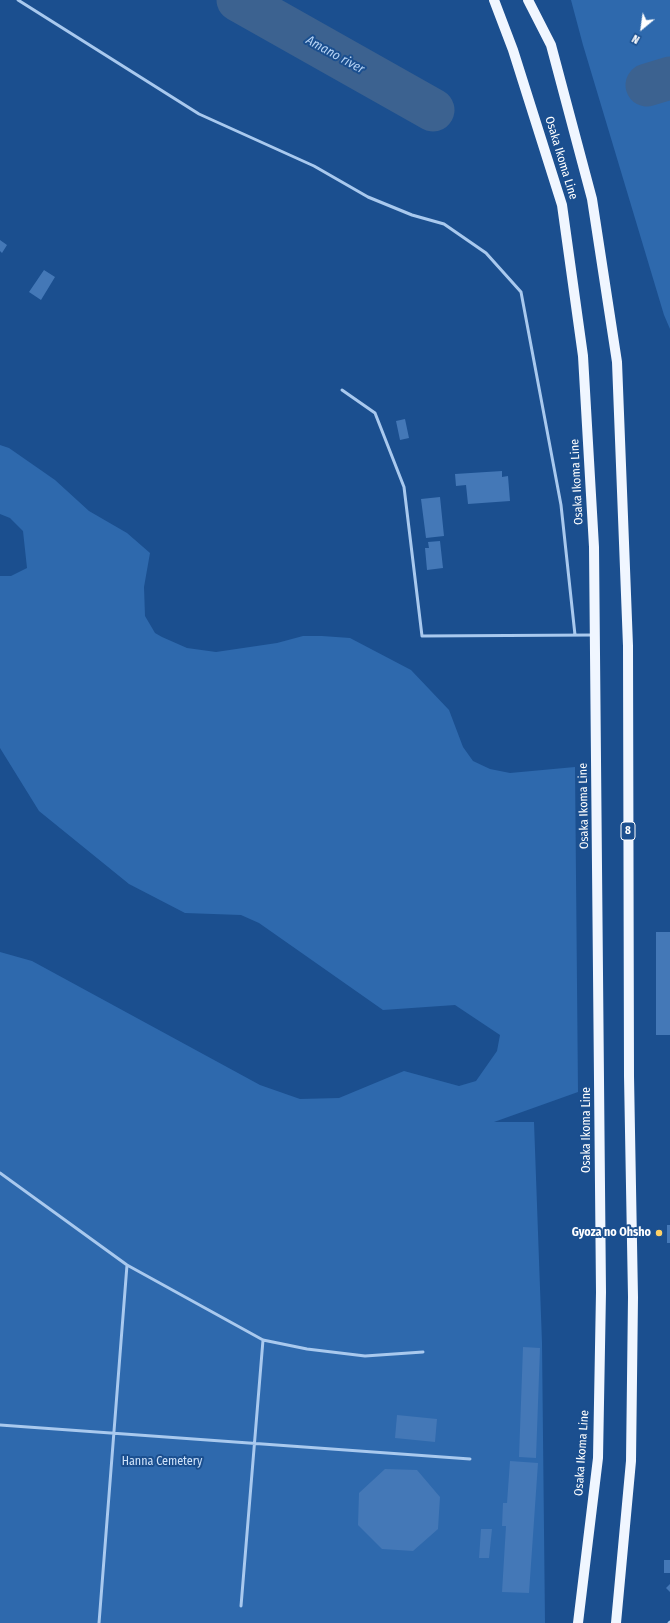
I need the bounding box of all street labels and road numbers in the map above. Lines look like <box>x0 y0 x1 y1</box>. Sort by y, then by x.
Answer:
street label: Osaka Ikoma Line <box>542 115 580 201</box>
street label: Osaka Ikoma Line <box>568 439 586 525</box>
street label: Osaka Ikoma Line <box>576 763 592 849</box>
road number: 8 <box>621 822 635 840</box>
street label: Osaka Ikoma Line <box>580 1087 594 1173</box>
street label: Osaka Ikoma Line <box>572 1410 592 1496</box>

